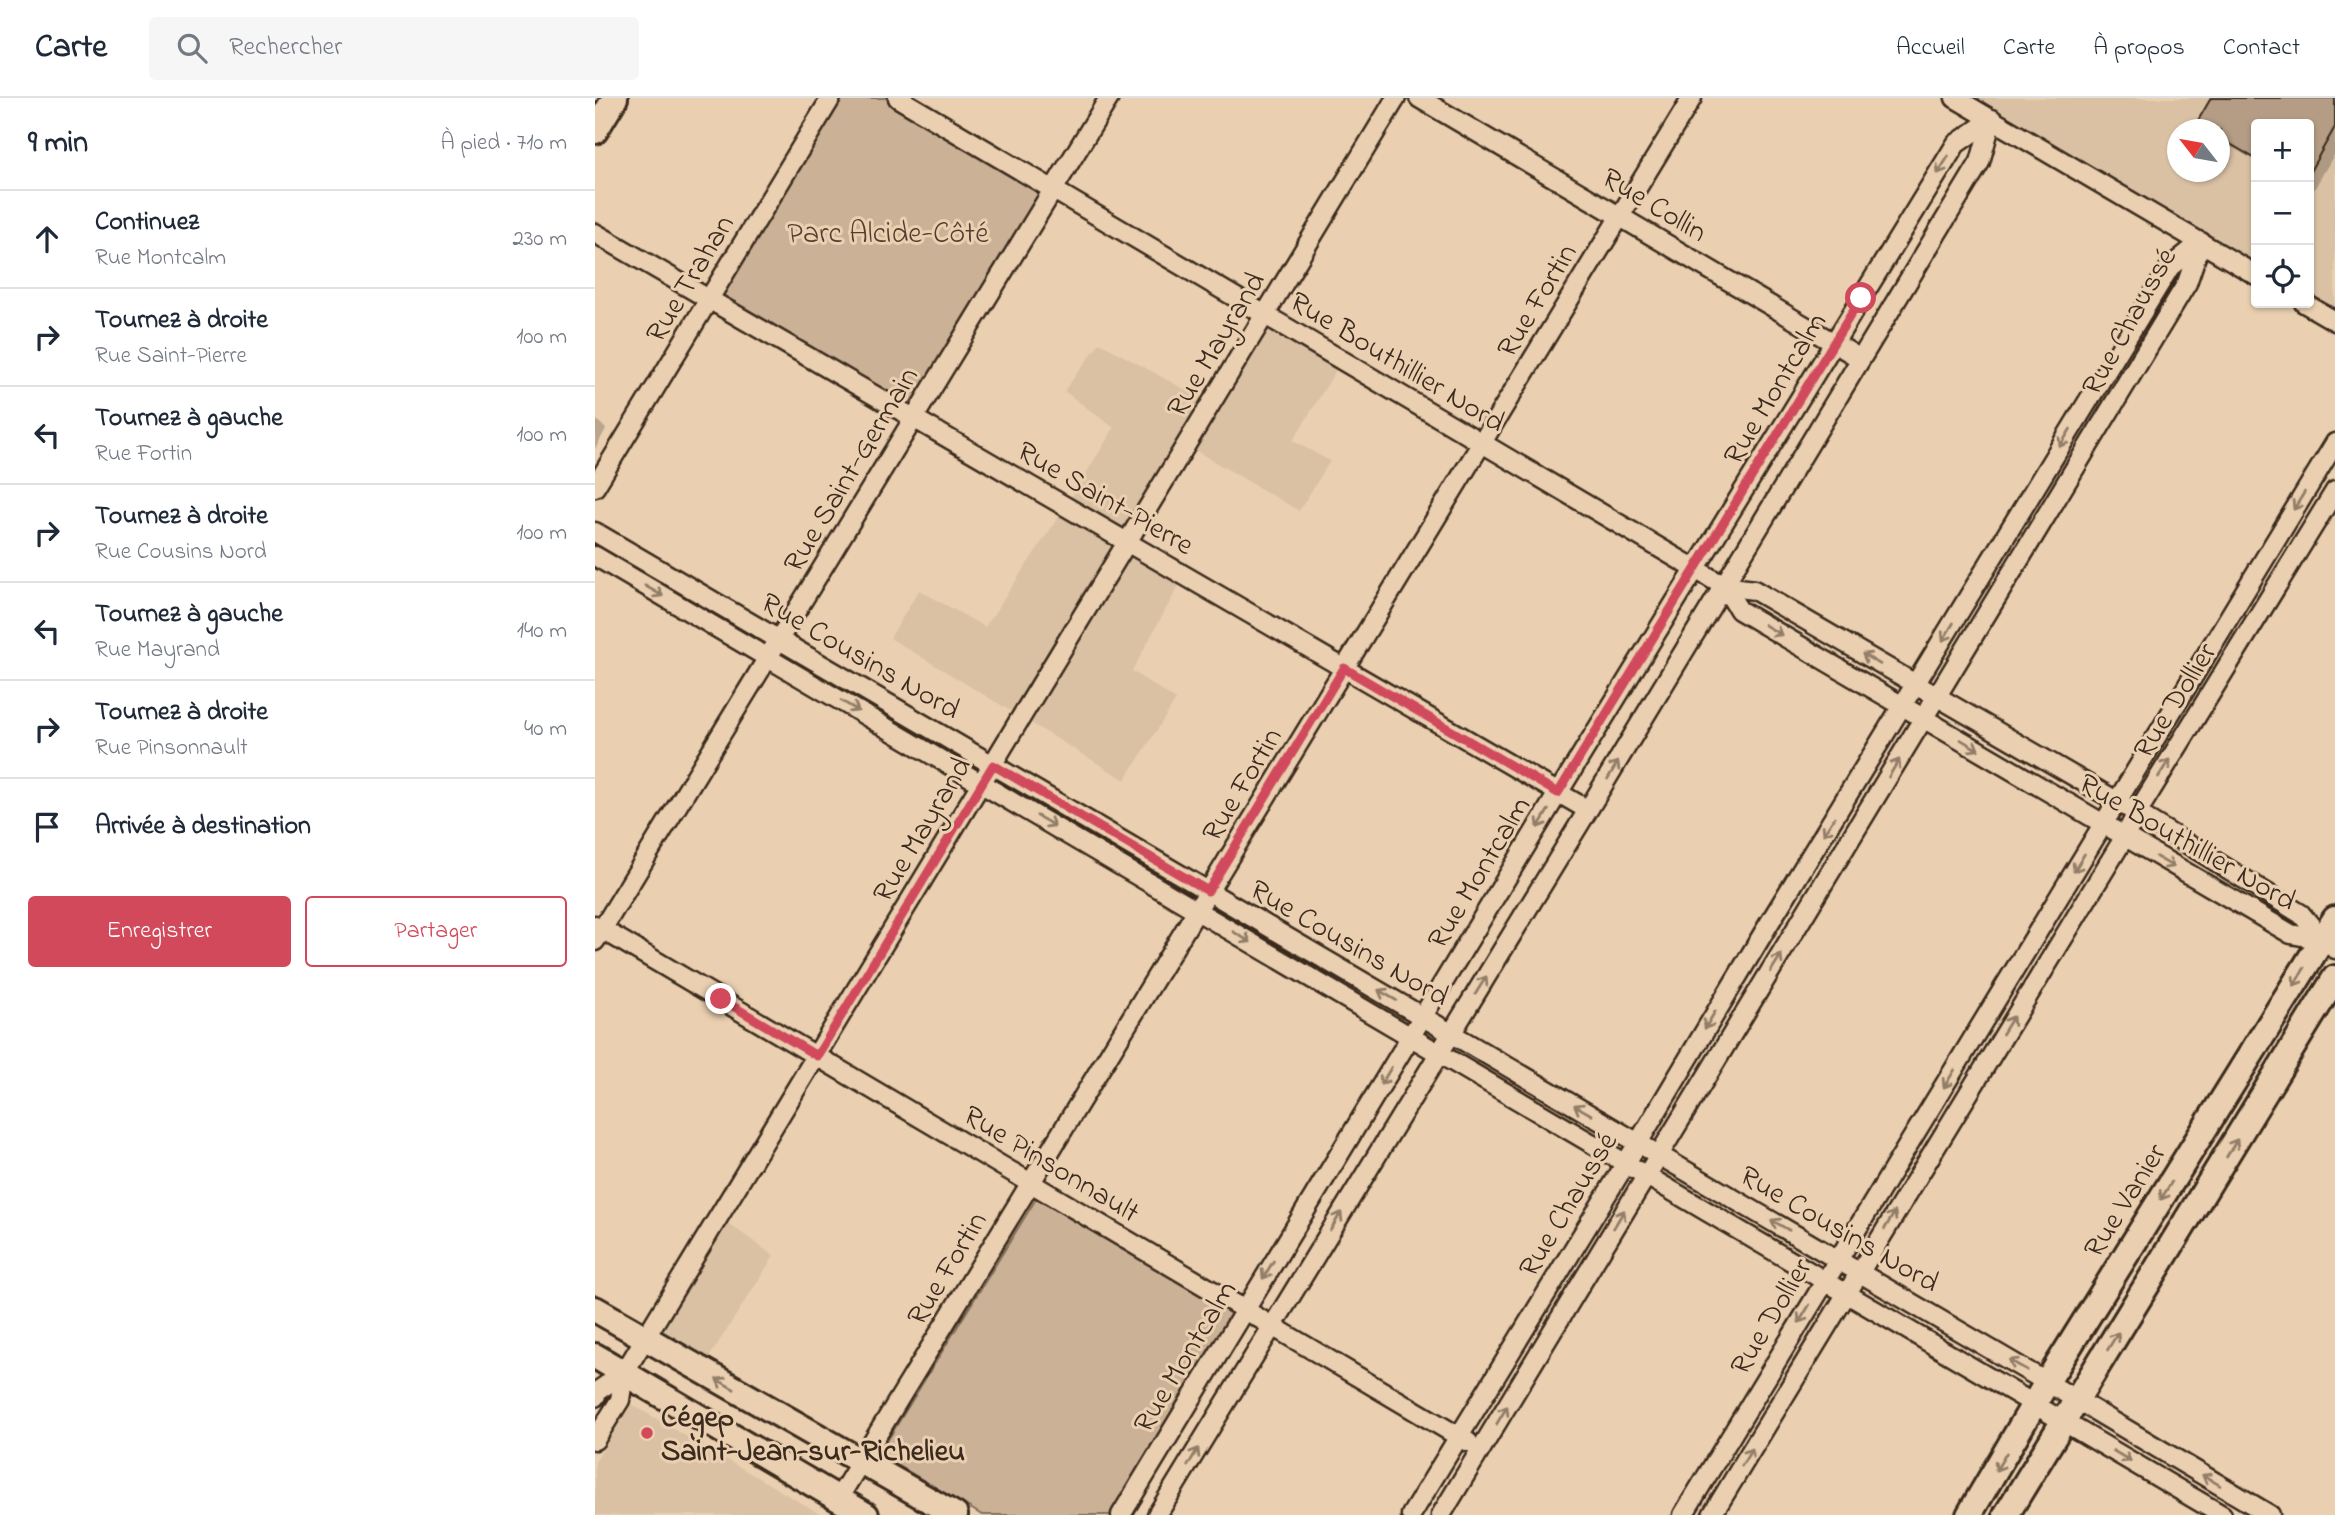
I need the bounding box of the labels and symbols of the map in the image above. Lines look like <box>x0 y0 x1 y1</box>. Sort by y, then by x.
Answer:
north arrow <box>2167 119 2230 182</box>
one-way arrow <box>1935 154 1949 174</box>
street label: Rue Collin <box>1592 158 1715 255</box>
street label: Rue Trahan <box>636 207 747 352</box>
park label: Parc Alcide-Côté <box>787 213 989 257</box>
street label: Rue Fortin <box>1487 236 1590 367</box>
street label: Rue Chaussé <box>2072 240 2190 404</box>
street label: Rue Mayrand <box>1157 264 1278 427</box>
street label: Rue Bouthillier Nord <box>1280 282 1513 446</box>
route start <box>1845 282 1876 313</box>
street label: Rue Montcalm <box>1714 305 1839 474</box>
street label: Rue Saint-Germain <box>774 359 931 582</box>
one-way arrow <box>2058 427 2072 447</box>
street label: Rue Saint-Pierre <box>1008 431 1202 568</box>
one-way arrow <box>2292 491 2306 511</box>
street label: Rue Cousins Nord <box>752 583 968 733</box>
one-way arrow <box>643 584 663 598</box>
one-way arrow <box>1940 622 1954 642</box>
one-way arrow <box>1763 624 1783 638</box>
street label: Rue Dollier <box>2124 634 2230 768</box>
one-way arrow <box>1861 652 1881 666</box>
one-way arrow <box>839 699 859 713</box>
street label: Rue Fortin <box>1192 720 1295 851</box>
one-way arrow <box>1959 738 1979 752</box>
street label: Rue Mayrand <box>863 749 984 912</box>
one-way arrow <box>1887 759 1901 779</box>
one-way arrow <box>2158 759 2172 779</box>
one-way arrow <box>1605 761 1620 780</box>
street label: Rue Bouthillier Nord <box>2069 763 2304 924</box>
street label: Rue Montcalm <box>1418 789 1543 958</box>
one-way arrow <box>1535 808 1549 828</box>
one-way arrow <box>1035 815 1055 829</box>
one-way arrow <box>1821 816 1835 836</box>
one-way arrow <box>2072 853 2086 873</box>
one-way arrow <box>2154 856 2175 869</box>
street label: Rue Cousins Nord <box>1241 870 1457 1020</box>
one-way arrow <box>1231 931 1252 944</box>
one-way arrow <box>1770 953 1784 973</box>
one-way arrow <box>2292 967 2306 987</box>
one-way arrow <box>1474 975 1488 995</box>
route end <box>705 983 736 1014</box>
one-way arrow <box>1377 988 1397 1002</box>
one-way arrow <box>1703 1010 1717 1030</box>
one-way arrow <box>2002 1016 2016 1036</box>
one-way arrow <box>1379 1065 1393 1085</box>
one-way arrow <box>1941 1068 1955 1088</box>
street label: Rue Pinsonnault <box>954 1095 1147 1236</box>
one-way arrow <box>1574 1103 1594 1117</box>
street label: Rue Chaussé <box>1509 1124 1631 1287</box>
street label: Rue Vanier <box>2074 1135 2179 1267</box>
one-way arrow <box>2225 1138 2239 1158</box>
street label: Rue Cousins Nord <box>1731 1156 1947 1306</box>
one-way arrow <box>2158 1181 2172 1201</box>
street label: Rue Fortin <box>897 1204 1000 1335</box>
one-way arrow <box>1612 1210 1626 1230</box>
one-way arrow <box>1330 1211 1344 1231</box>
one-way arrow <box>1884 1211 1898 1231</box>
one-way arrow <box>1770 1218 1790 1232</box>
street label: Rue Dollier <box>1720 1250 1825 1384</box>
one-way arrow <box>1261 1260 1275 1280</box>
street label: Rue Montcalm <box>1124 1273 1249 1442</box>
one-way arrow <box>1796 1304 1810 1324</box>
one-way arrow <box>2106 1332 2120 1352</box>
one-way arrow <box>2009 1358 2029 1372</box>
one-way arrow <box>716 1377 736 1391</box>
place label: Cégep Saint-Jean-sur-Richelieu <box>661 1397 965 1475</box>
one-way arrow <box>1495 1405 1509 1425</box>
marker: Cégep Saint-Jean-sur-Richelieu <box>639 1425 655 1441</box>
one-way arrow <box>1186 1447 1200 1467</box>
one-way arrow <box>1740 1447 1754 1467</box>
one-way arrow <box>2112 1449 2132 1463</box>
one-way arrow <box>1993 1452 2007 1472</box>
one-way arrow <box>2202 1473 2222 1487</box>

